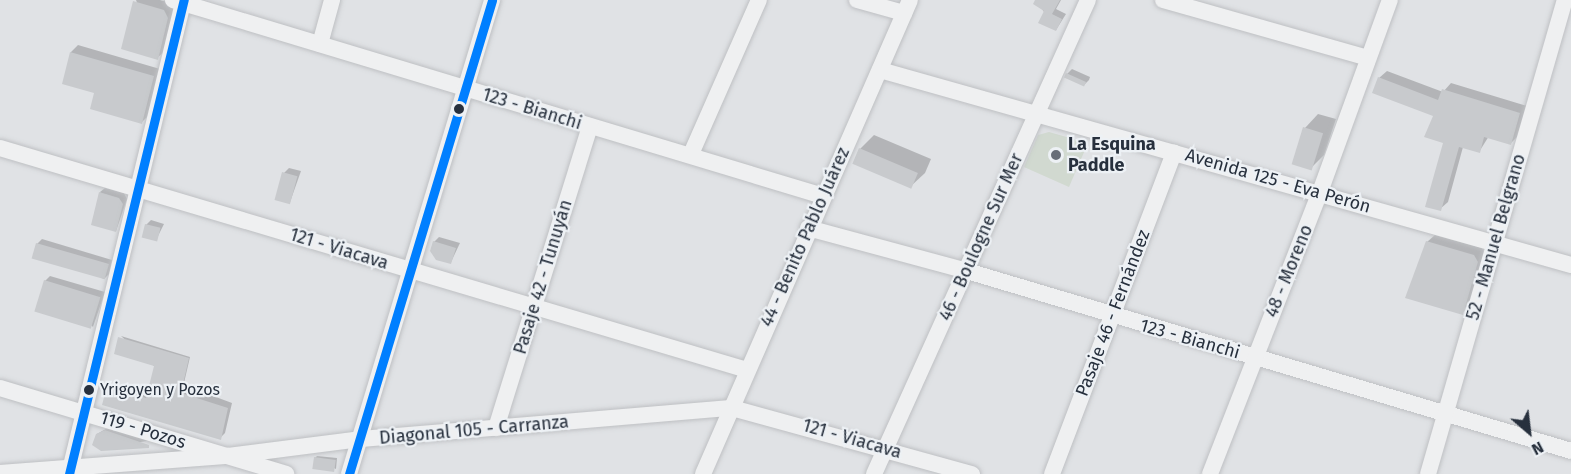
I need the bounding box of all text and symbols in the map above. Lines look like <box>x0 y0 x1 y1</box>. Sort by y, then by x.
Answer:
street label: 123 - Bianchi <box>480 84 584 134</box>
unlabelled marker <box>453 103 465 115</box>
place label: La Esquina Paddle <box>1068 134 1156 176</box>
street label: 44 - Benito Pablo Juárez <box>756 144 854 330</box>
street label: Avenida 125 - Eva Perón <box>1183 144 1373 218</box>
marker: La Esquina Paddle <box>1049 148 1063 162</box>
street label: 46 - Boulogne Sur Mer <box>934 150 1028 324</box>
street label: 52 - Manuel Belgrano <box>1462 151 1530 323</box>
street label: Pasaje 42 - Tunuyán <box>509 197 577 357</box>
street label: 48 - Moreno <box>1261 221 1317 321</box>
street label: 121 - Viacava <box>287 224 391 274</box>
street label: Pasaje 46 - Fernández <box>1071 227 1155 399</box>
street label: 123 - Bianchi <box>1138 314 1242 364</box>
place label: Yrigoyen y Pozos <box>100 380 220 400</box>
marker: Yrigoyen y Pozos <box>83 384 95 396</box>
north arrow <box>1499 402 1559 462</box>
street label: 119 - Pozos <box>98 407 188 453</box>
street label: Diagonal 105 - Carranza <box>378 411 570 449</box>
street label: 121 - Viacava <box>800 415 904 463</box>
text: N <box>1529 437 1547 459</box>

